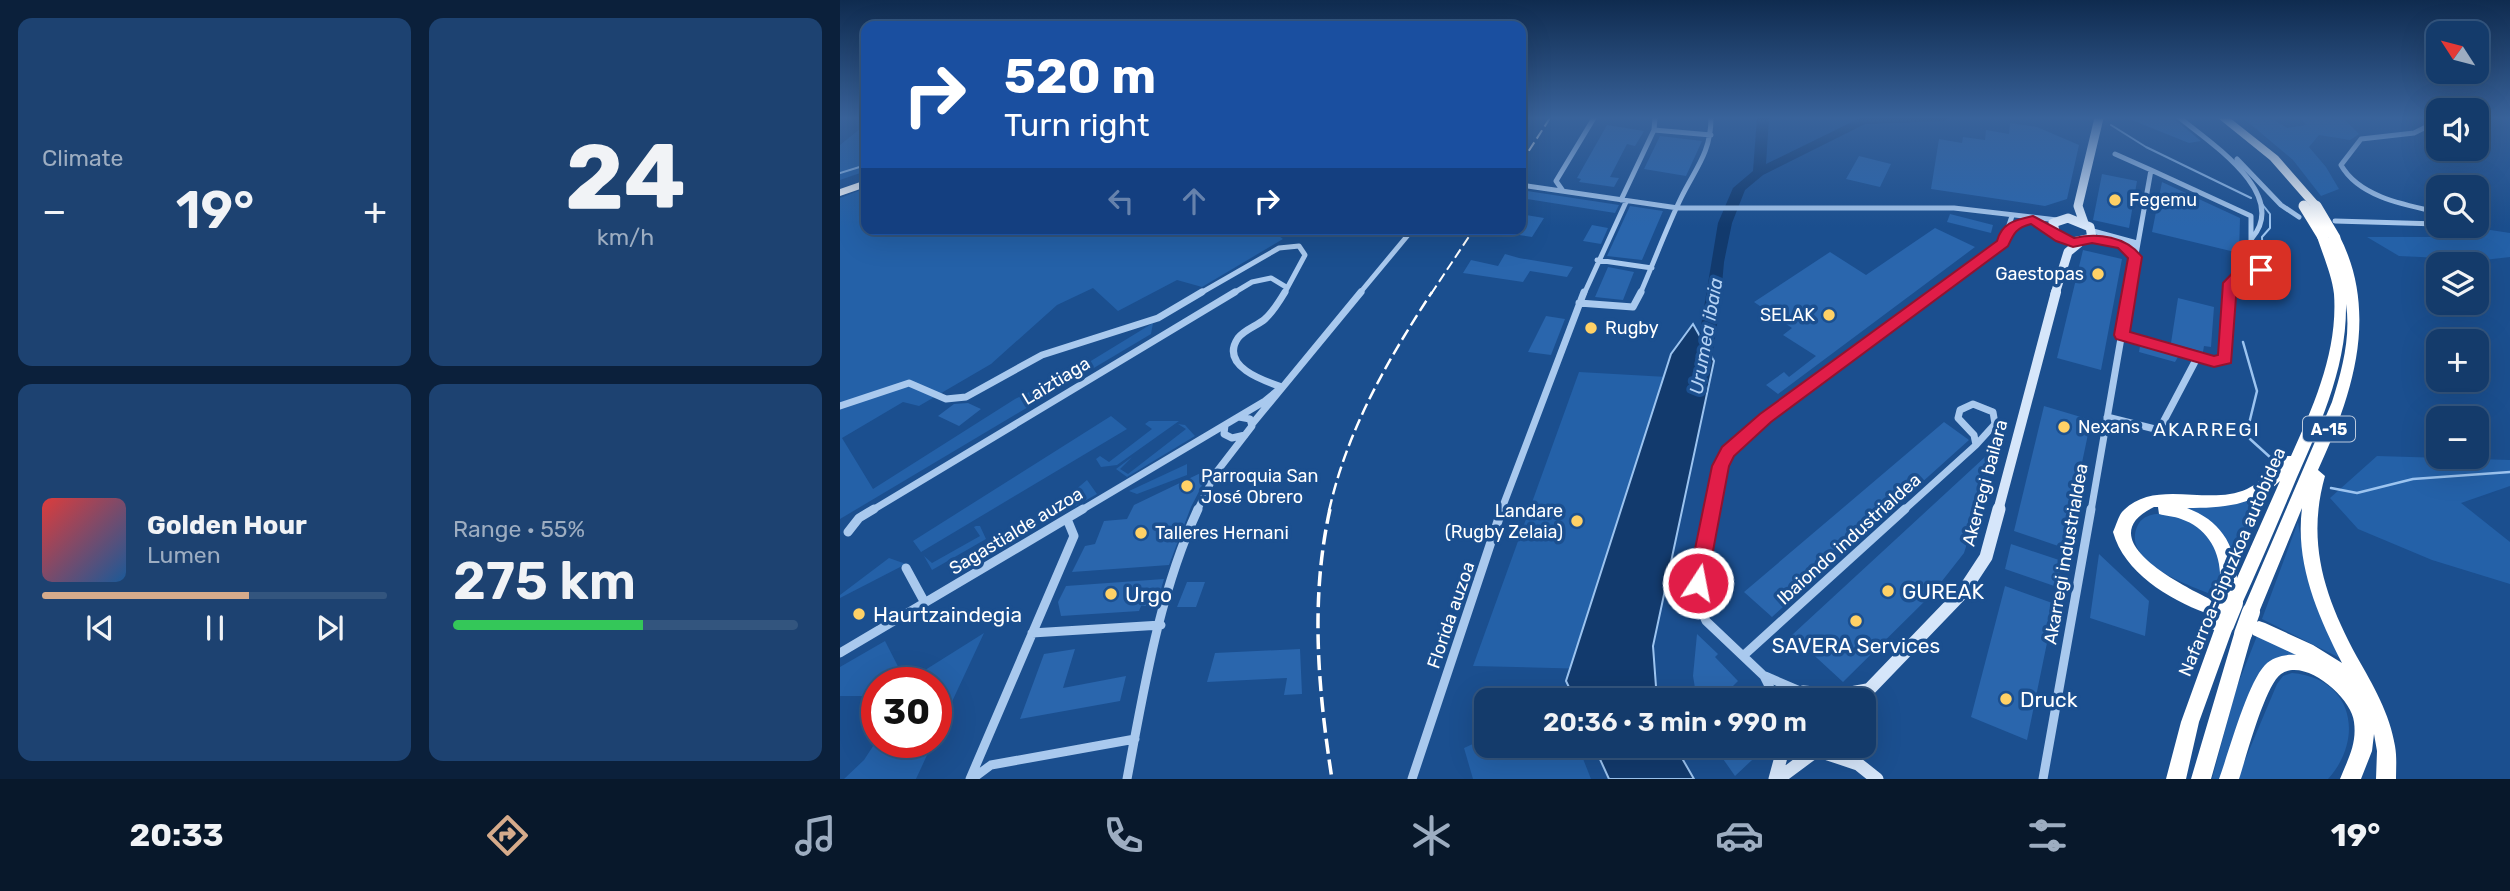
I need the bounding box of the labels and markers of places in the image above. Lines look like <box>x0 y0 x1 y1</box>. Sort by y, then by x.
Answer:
place label: Fegemu <box>2129 189 2197 211</box>
marker: Fegemu <box>2107 192 2123 208</box>
pin <box>2231 240 2291 300</box>
place label: Gaestopas <box>1995 263 2084 285</box>
marker: Gaestopas <box>2090 266 2106 282</box>
place label: SELAK <box>1760 304 1815 326</box>
marker: SELAK <box>1821 307 1837 323</box>
place label: Rugby <box>1605 317 1659 339</box>
marker: Rugby <box>1583 320 1599 336</box>
place label: Nexans <box>2078 416 2140 438</box>
marker: Nexans <box>2056 419 2072 435</box>
place label: Parroquia San José Obrero <box>1201 465 1318 508</box>
marker: Parroquia San José Obrero <box>1179 478 1195 494</box>
place label: Landare (Rugby Zelaia) <box>1445 500 1563 543</box>
marker: Landare (Rugby Zelaia) <box>1569 513 1585 529</box>
place label: Talleres Hernani <box>1155 522 1289 544</box>
marker: Talleres Hernani <box>1133 525 1149 541</box>
place label: GUREAK <box>1902 579 1985 604</box>
place label: Urgo <box>1125 582 1172 607</box>
marker: GUREAK <box>1880 583 1896 599</box>
marker: Urgo <box>1103 586 1119 602</box>
place label: Haurtzaindegia <box>873 602 1022 627</box>
marker: Haurtzaindegia <box>851 606 867 622</box>
marker: SAVERA Services <box>1848 613 1864 629</box>
place label: SAVERA Services <box>1772 633 1940 658</box>
place label: Druck <box>2020 687 2078 712</box>
marker: Druck <box>1998 691 2014 707</box>

